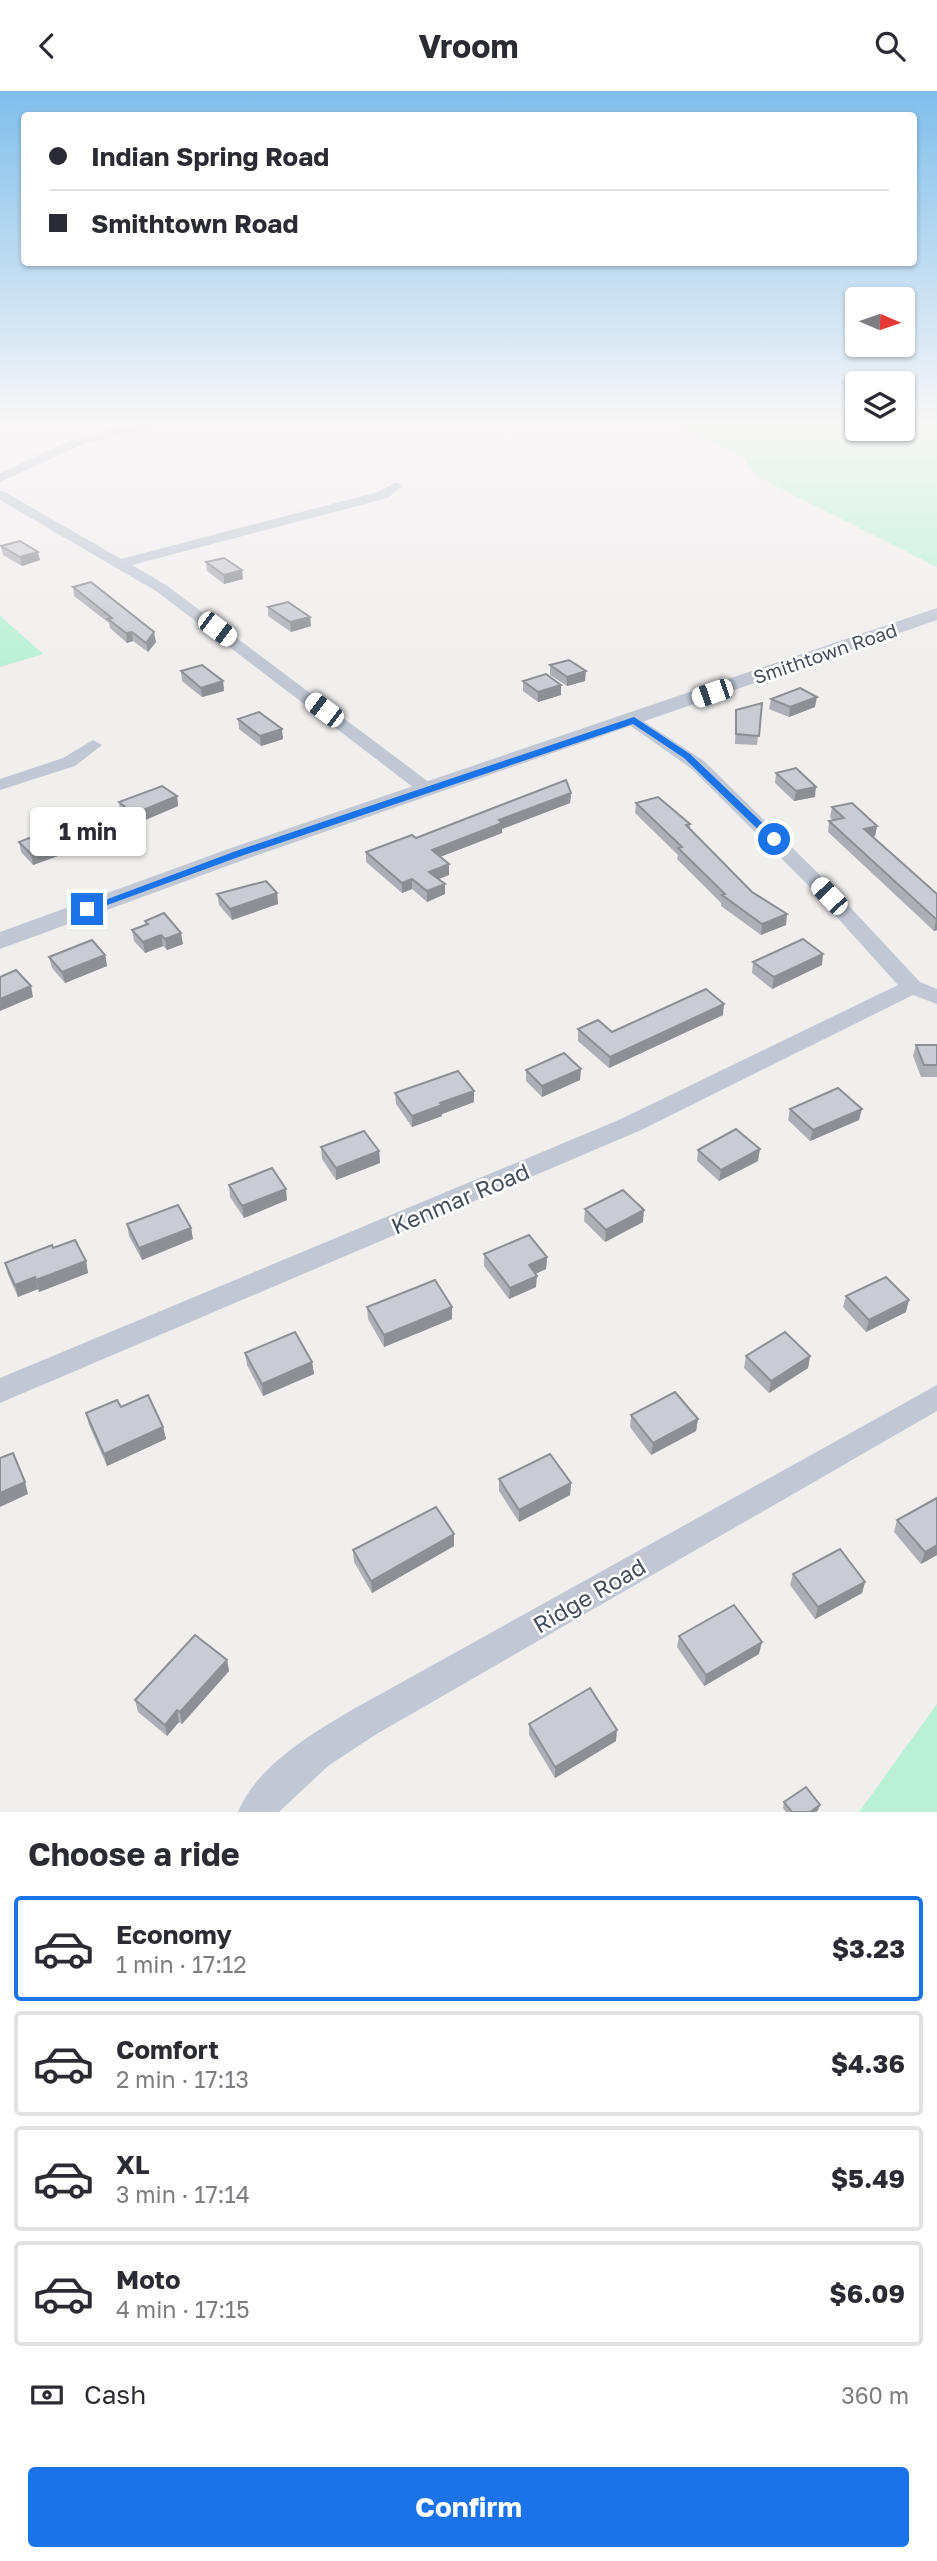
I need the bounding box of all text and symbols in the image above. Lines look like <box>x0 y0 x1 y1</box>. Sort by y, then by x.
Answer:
icon: back <box>28 27 66 65</box>
text: Vroom <box>419 27 519 65</box>
icon: search <box>871 27 909 65</box>
text: Indian Spring Road <box>91 141 329 172</box>
text: Smithtown Road <box>91 208 298 239</box>
north arrow <box>845 287 915 357</box>
map controls <box>845 287 915 441</box>
button: layers <box>845 371 915 441</box>
car <box>194 608 241 650</box>
street label: Smithtown Road <box>750 618 900 688</box>
car <box>689 676 736 710</box>
car <box>301 689 348 731</box>
callout: 1 min <box>29 807 145 857</box>
text: 1 min <box>59 817 117 845</box>
route start <box>758 823 790 855</box>
car <box>807 873 852 919</box>
route end <box>71 893 103 925</box>
street label: Kenmar Road <box>387 1156 533 1240</box>
street label: Ridge Road <box>528 1551 650 1639</box>
text: Choose a ride <box>28 1835 240 1873</box>
icon: car <box>32 1917 95 1980</box>
text: Economy <box>116 1919 232 1950</box>
text: $3.23 <box>832 1933 905 1964</box>
text: 1 min · 17:12 <box>116 1950 247 1978</box>
icon: car <box>32 2032 95 2095</box>
text: Comfort <box>116 2034 219 2065</box>
text: $4.36 <box>831 2048 905 2079</box>
text: 2 min · 17:13 <box>116 2065 249 2093</box>
icon: car <box>32 2147 95 2210</box>
text: XL <box>116 2149 150 2180</box>
text: $5.49 <box>831 2163 905 2194</box>
text: 3 min · 17:14 <box>116 2180 250 2208</box>
icon: car <box>32 2262 95 2325</box>
text: Moto <box>116 2264 181 2295</box>
text: $6.09 <box>829 2278 905 2309</box>
text: 4 min · 17:15 <box>116 2295 250 2323</box>
icon: cash <box>28 2376 66 2414</box>
text: Cash <box>84 2379 146 2410</box>
text: 360 m <box>841 2381 909 2409</box>
button: Confirm <box>28 2467 909 2547</box>

